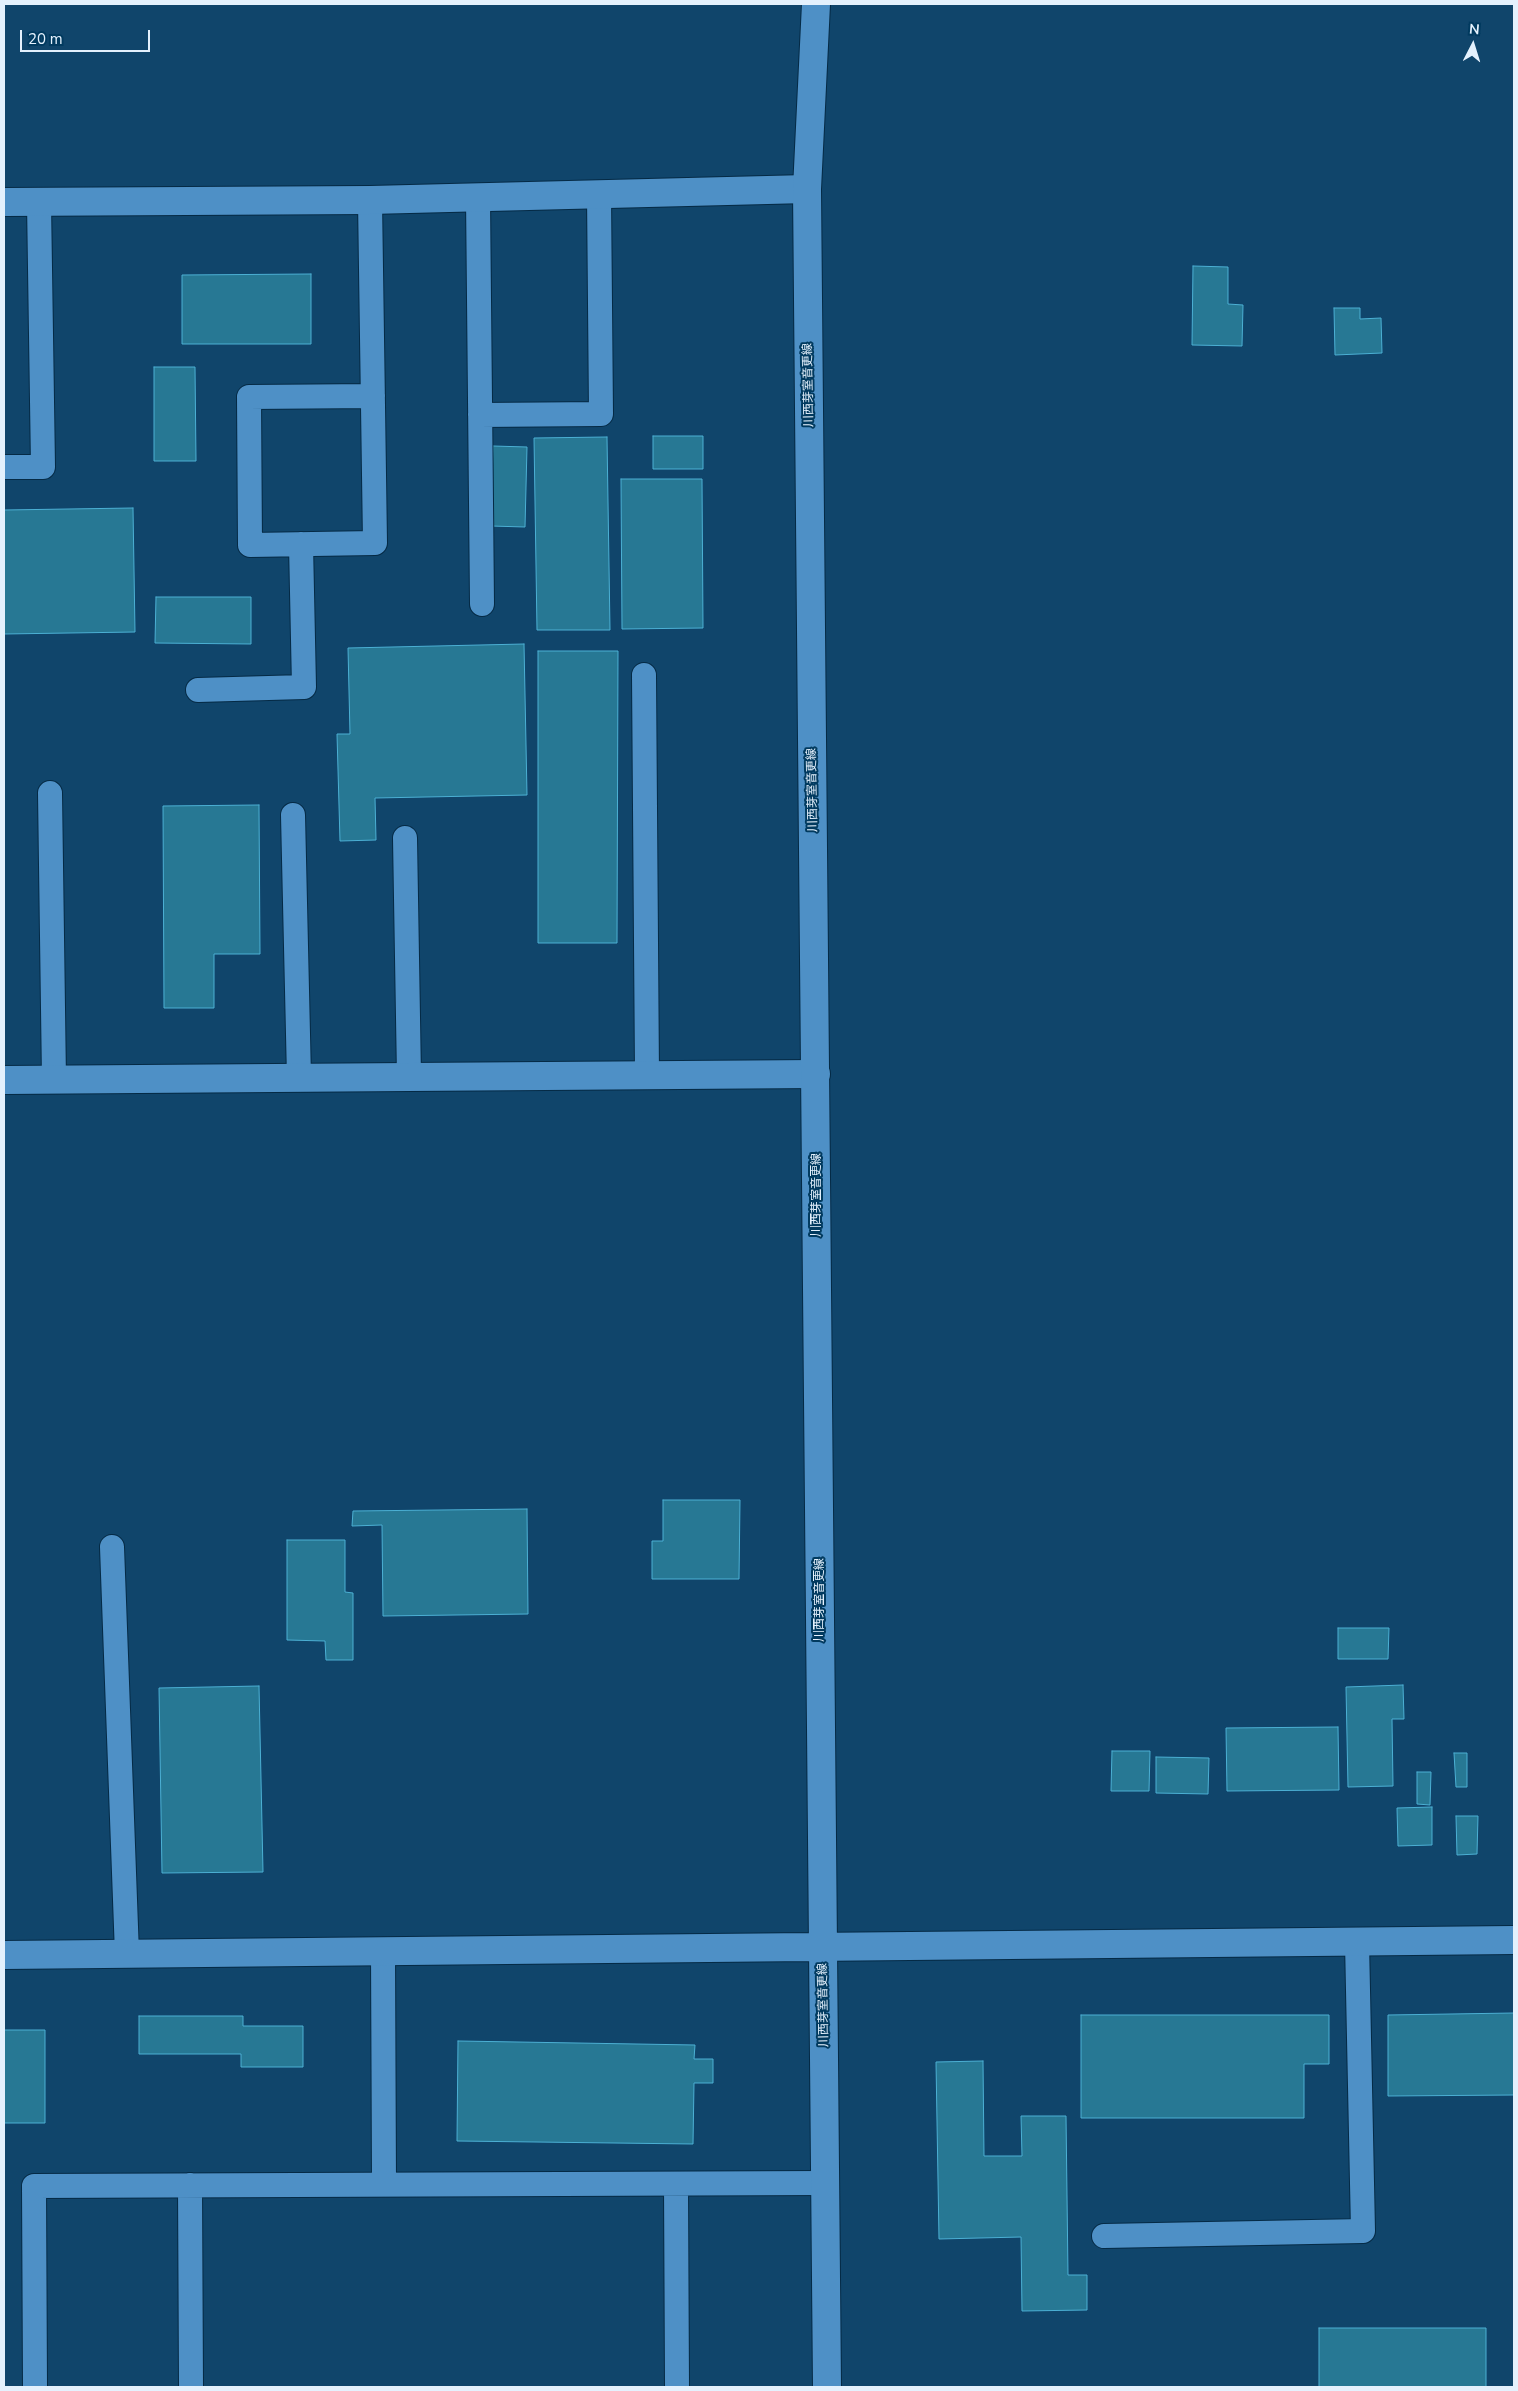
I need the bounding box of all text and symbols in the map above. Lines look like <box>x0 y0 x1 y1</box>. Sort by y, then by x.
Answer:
scale bar <box>22 20 152 52</box>
north arrow <box>1448 20 1498 70</box>
text: N <box>1468 20 1480 39</box>
text: 20 m <box>28 29 63 49</box>
street label: 川西芽室音更線 <box>801 343 817 427</box>
street label: 川西芽室音更線 <box>805 748 821 832</box>
street label: 川西芽室音更線 <box>810 1153 824 1237</box>
street label: 川西芽室音更線 <box>813 1558 827 1642</box>
street label: 川西芽室音更線 <box>816 1963 832 2047</box>

